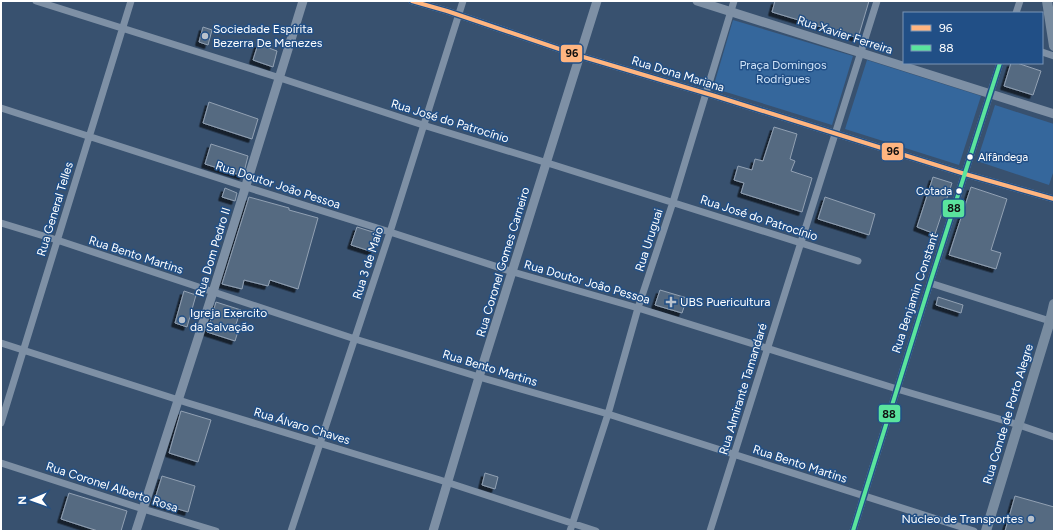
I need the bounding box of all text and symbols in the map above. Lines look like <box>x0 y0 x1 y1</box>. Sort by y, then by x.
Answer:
legend <box>903 12 1043 64</box>
street label: Rua Xavier Ferreira <box>795 13 895 57</box>
text: 96 <box>939 21 953 35</box>
place label: Sociedade Espírita Bezerra De Menezes <box>213 22 323 50</box>
marker: Sociedade Espírita Bezerra De Menezes <box>200 31 210 41</box>
text: 88 <box>939 41 954 55</box>
line badge: 96 <box>560 44 583 63</box>
text: 96 <box>566 47 579 60</box>
street label: Rua Dona Mariana <box>630 53 726 95</box>
park label: Praça Domingos Rodrigues <box>739 58 827 86</box>
street label: Rua José do Patrocínio <box>389 96 511 146</box>
line badge: 96 <box>881 142 904 161</box>
text: 96 <box>887 145 900 158</box>
place label: Alfândega <box>978 151 1028 164</box>
marker: Alfândega <box>965 152 975 162</box>
street label: Rua Doutor João Pessoa <box>214 158 342 212</box>
street label: Rua General Telles <box>34 160 76 258</box>
street label: Rua Coronel Gomes Carneiro <box>473 185 533 339</box>
place label: Cotada <box>916 185 952 198</box>
marker: Cotada <box>954 186 964 196</box>
street label: Rua José do Patrocínio <box>698 192 820 244</box>
line badge: 88 <box>942 199 965 218</box>
text: 88 <box>947 202 961 215</box>
street label: Rua Dom Pedro II <box>193 206 233 298</box>
street label: Rua Uruguai <box>632 207 666 273</box>
street label: Rua 3 de Maio <box>350 225 386 301</box>
street label: Rua Benjamin Constant <box>889 231 941 355</box>
street label: Rua Bento Martins <box>87 233 185 277</box>
street label: Rua Doutor João Pessoa <box>522 257 652 307</box>
place label: UBS Puericultura <box>680 295 770 309</box>
marker: UBS Puericultura <box>665 296 677 308</box>
place label: Igreja Exercito da Salvação <box>190 306 267 334</box>
marker: Igreja Exercito da Salvação <box>177 315 187 325</box>
street label: Rua Almirante Tamandaré <box>716 321 770 456</box>
street label: Rua Conde de Porto Alegre <box>980 342 1036 486</box>
street label: Rua Bento Martins <box>441 347 539 389</box>
line badge: 88 <box>878 404 901 423</box>
street label: Rua Álvaro Chaves <box>252 405 352 447</box>
text: 88 <box>882 408 896 421</box>
street label: Rua Bento Martins <box>751 442 849 486</box>
street label: Rua Coronel Alberto Rosa <box>44 459 180 515</box>
north arrow <box>12 480 52 520</box>
text: N <box>16 496 29 505</box>
place label: Núcleo de Transportes <box>902 512 1023 526</box>
marker: Núcleo de Transportes <box>1026 514 1036 524</box>

